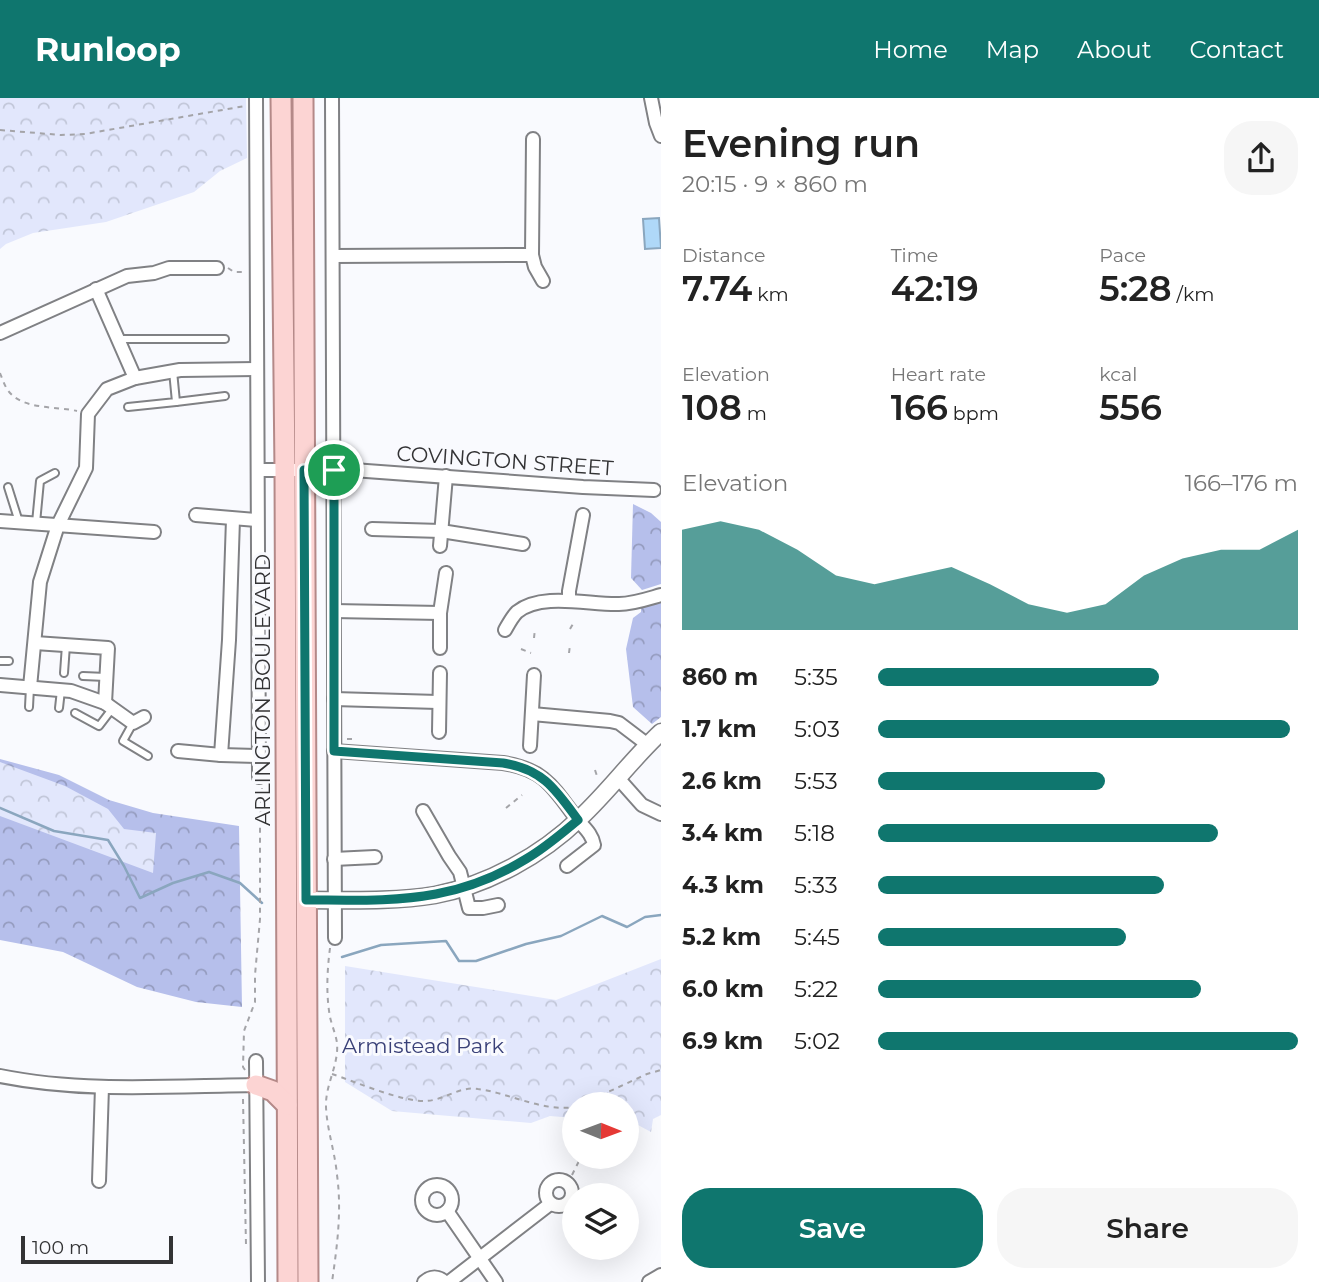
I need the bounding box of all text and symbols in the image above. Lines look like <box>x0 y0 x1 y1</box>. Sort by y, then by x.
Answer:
text: Runloop <box>35 29 181 69</box>
text: Home <box>873 35 948 64</box>
text: Map <box>986 35 1039 64</box>
text: About <box>1077 35 1151 64</box>
text: Contact <box>1189 35 1284 64</box>
text: Evening run <box>682 120 920 167</box>
button: share <box>1224 121 1298 195</box>
text: 20:15 · 9 × 860 m <box>682 170 868 198</box>
text: Distance <box>682 244 765 267</box>
text: Time <box>891 244 938 267</box>
text: Pace <box>1099 244 1146 267</box>
text: 7.74 <box>682 267 752 310</box>
text: 42:19 <box>891 267 979 310</box>
text: 5:28 <box>1099 267 1172 310</box>
text: km <box>752 283 789 306</box>
text: /km <box>1172 283 1214 306</box>
text: Elevation <box>682 363 770 386</box>
text: Heart rate <box>891 363 986 386</box>
text: kcal <box>1099 363 1137 386</box>
text: 108 <box>682 386 742 429</box>
text: 166 <box>891 386 948 429</box>
text: 556 <box>1099 386 1162 429</box>
text: m <box>742 402 767 425</box>
text: bpm <box>948 402 999 425</box>
pin <box>304 440 364 500</box>
street label: COVINGTON STREET <box>396 440 614 481</box>
icon: arrive <box>315 451 353 489</box>
text: Elevation <box>682 469 788 497</box>
text: 166–176 m <box>1185 469 1298 497</box>
street label: ARLINGTON BOULEVARD <box>250 554 275 826</box>
text: 860 m <box>682 663 758 691</box>
text: 5:35 <box>794 663 838 691</box>
text: 1.7 km <box>682 715 757 743</box>
text: 5:03 <box>794 715 840 743</box>
text: 2.6 km <box>682 767 762 795</box>
text: 5:53 <box>794 767 838 795</box>
text: 3.4 km <box>682 819 763 847</box>
text: 5:18 <box>794 819 835 847</box>
text: 4.3 km <box>682 871 764 899</box>
text: 5:33 <box>794 871 838 899</box>
text: 5.2 km <box>682 923 761 951</box>
text: 5:45 <box>794 923 840 951</box>
text: 6.0 km <box>682 975 764 1003</box>
text: 5:22 <box>794 975 838 1003</box>
text: 6.9 km <box>682 1027 763 1055</box>
text: 5:02 <box>794 1027 840 1055</box>
park label: Armistead Park <box>342 1033 504 1058</box>
north arrow <box>562 1092 639 1169</box>
map controls <box>562 1092 639 1260</box>
button: layers <box>562 1183 639 1260</box>
button: Save <box>682 1188 983 1268</box>
button: Share <box>997 1188 1298 1268</box>
scale bar <box>21 1233 173 1265</box>
text: 100 m <box>32 1236 89 1259</box>

